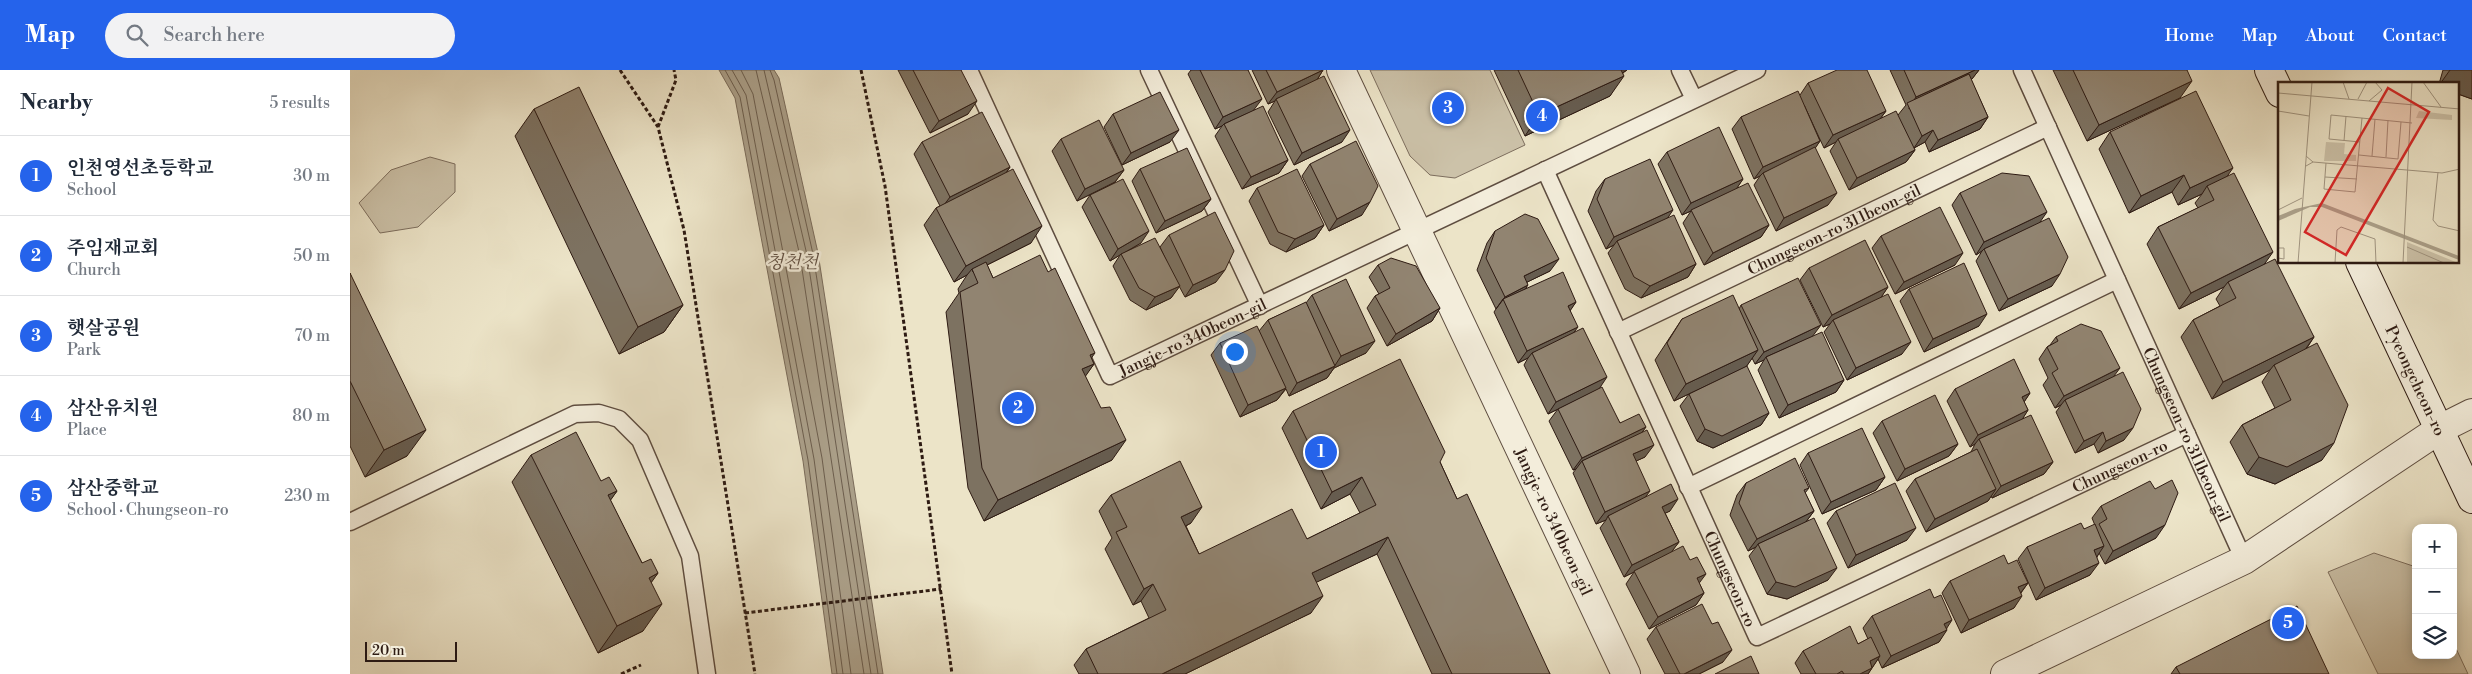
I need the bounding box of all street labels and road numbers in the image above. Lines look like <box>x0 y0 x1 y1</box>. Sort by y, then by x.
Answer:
street label: Chungseon-ro 311beon-gil <box>1744 180 1924 280</box>
street label: Jangje-ro 340beon-gil <box>1115 294 1270 382</box>
street label: Pyeongcheon-ro <box>2380 322 2450 439</box>
street label: Chungseon-ro 311beon-gil <box>2138 344 2235 526</box>
street label: Chungseon-ro <box>2069 436 2171 498</box>
street label: Jangje-ro 340beon-gil <box>1509 444 1597 599</box>
street label: Chungseon-ro <box>1699 528 1760 630</box>

